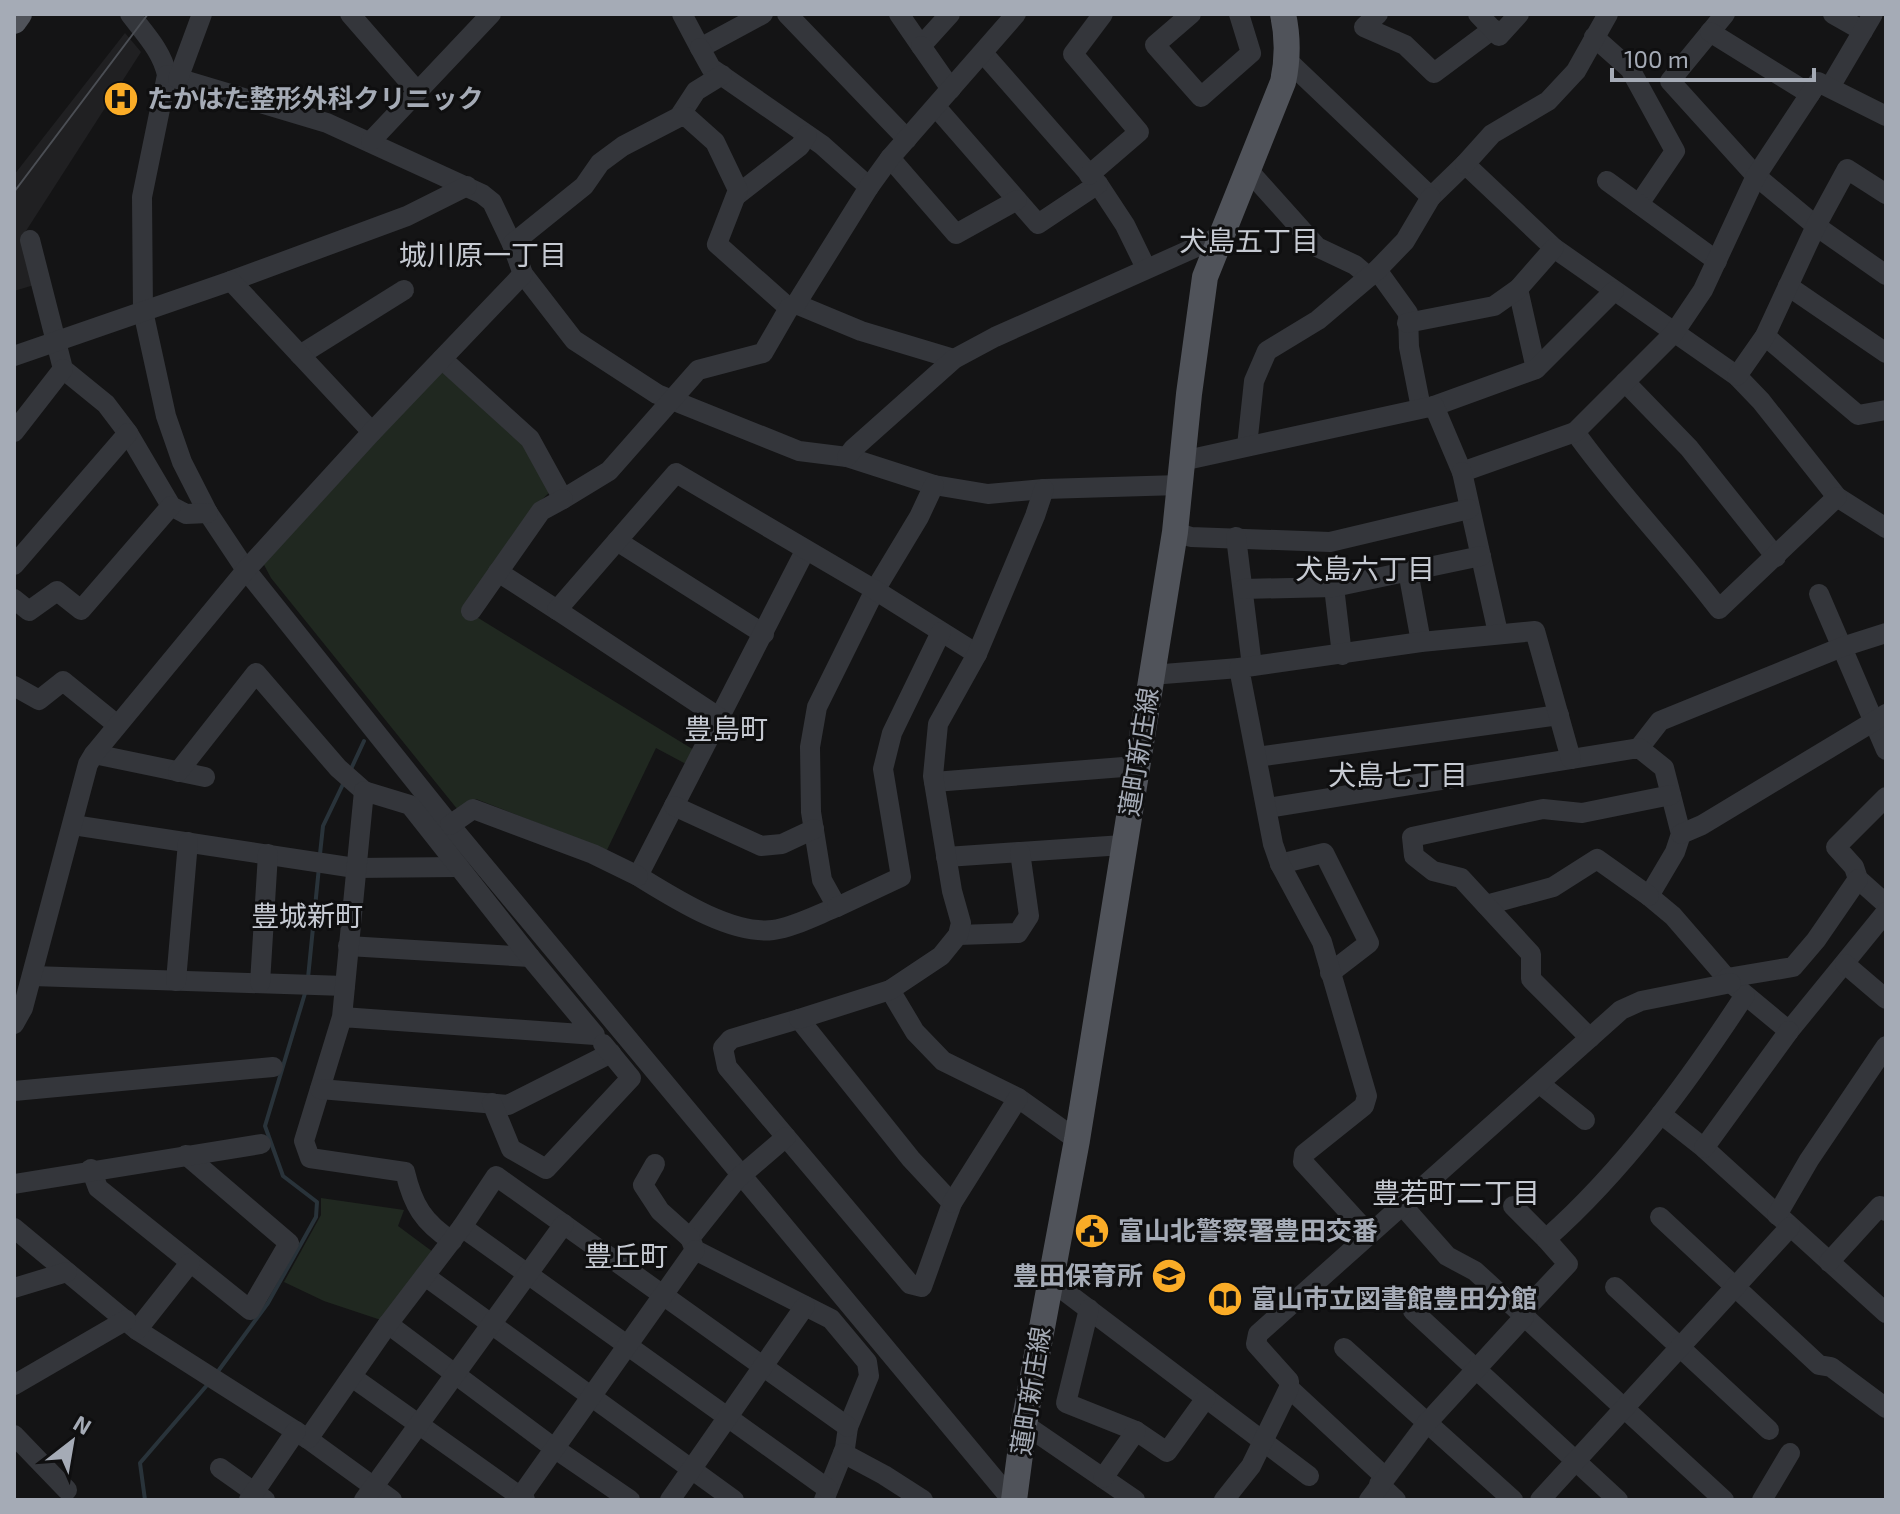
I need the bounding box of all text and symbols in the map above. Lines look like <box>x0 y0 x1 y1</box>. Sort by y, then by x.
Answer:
scale bar <box>1612 32 1814 82</box>
text: 100 m <box>1624 44 1689 73</box>
hospital icon: たかはた整形外科クリニック <box>102 80 140 118</box>
place label: たかはた整形外科クリニック <box>147 82 483 113</box>
district label: 犬島五丁目 <box>1179 223 1319 257</box>
district label: 城川原一丁目 <box>399 237 567 271</box>
district label: 犬島六丁目 <box>1295 551 1435 585</box>
street label: 蓮町新庄線 <box>1112 685 1163 818</box>
district label: 豊島町 <box>684 711 768 745</box>
district label: 犬島七丁目 <box>1328 757 1468 791</box>
district label: 豊城新町 <box>251 898 363 932</box>
district label: 豊若町二丁目 <box>1372 1175 1540 1209</box>
public building icon: 富山北警察署豊田交番 <box>1073 1212 1111 1250</box>
place label: 富山北警察署豊田交番 <box>1118 1214 1378 1245</box>
district label: 豊丘町 <box>584 1238 668 1272</box>
school or university icon: 豊田保育所 <box>1150 1257 1188 1295</box>
place label: 豊田保育所 <box>1013 1259 1143 1290</box>
library icon: 富山市立図書館豊田分館 <box>1206 1280 1244 1318</box>
place label: 富山市立図書館豊田分館 <box>1251 1282 1537 1313</box>
street label: 蓮町新庄線 <box>1004 1324 1055 1457</box>
north arrow <box>32 1402 112 1482</box>
text: N <box>69 1409 96 1439</box>

